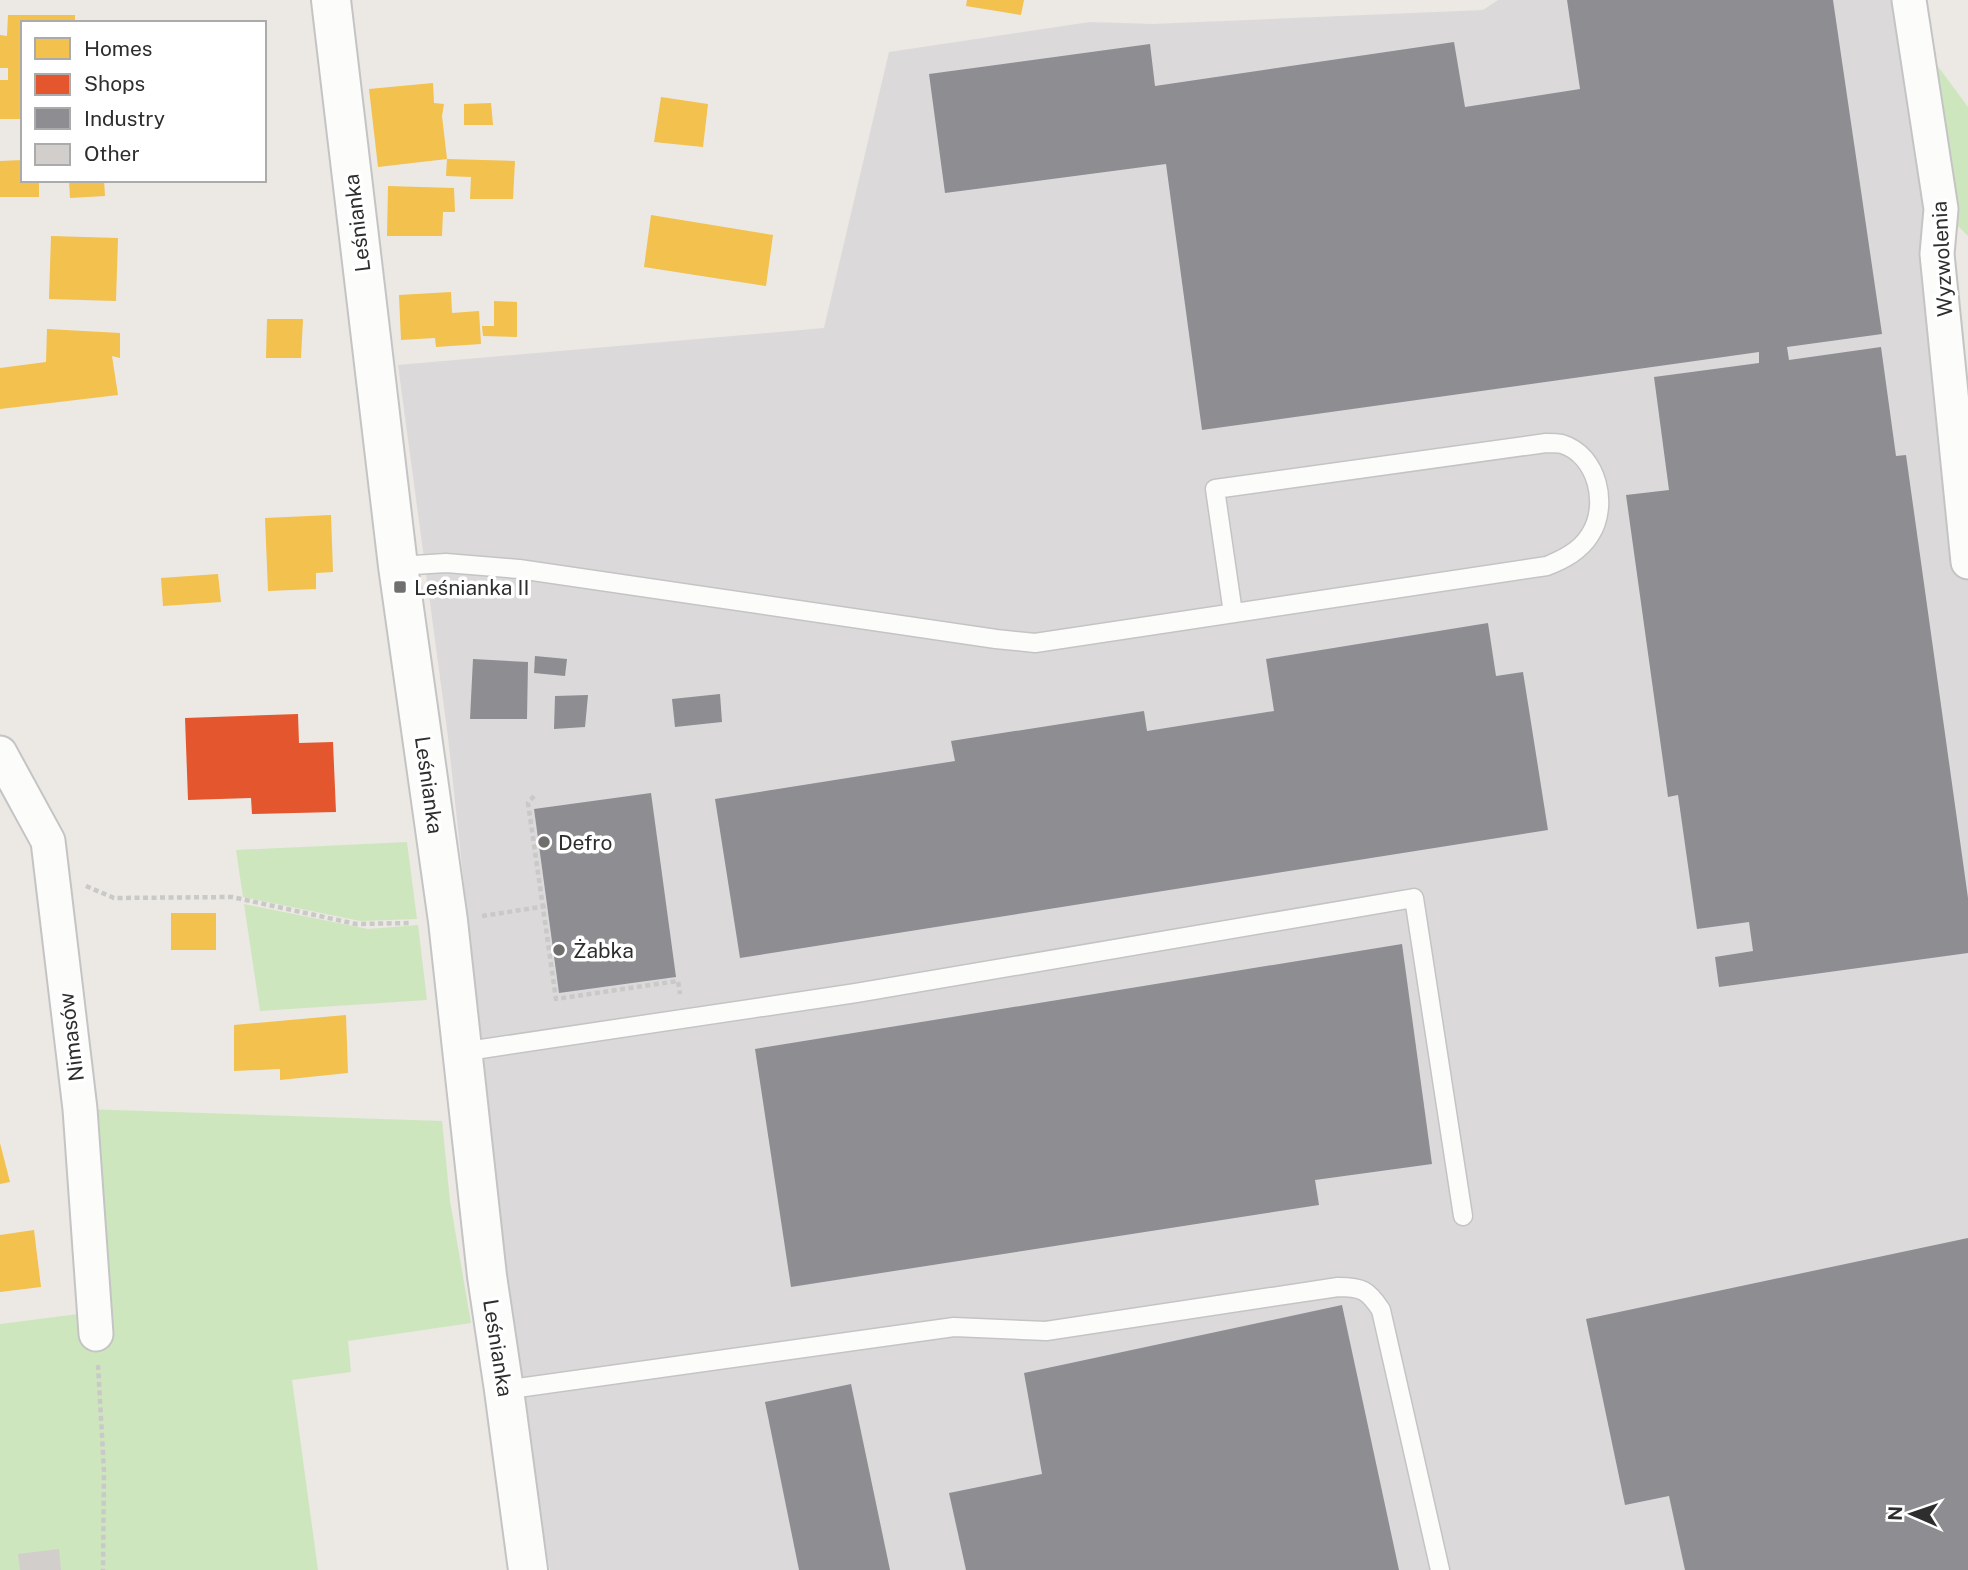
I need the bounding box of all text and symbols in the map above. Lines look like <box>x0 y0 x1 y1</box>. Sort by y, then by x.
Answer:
legend <box>21 21 266 182</box>
text: Homes <box>84 36 152 61</box>
text: Shops <box>84 71 145 96</box>
text: Industry <box>84 106 165 131</box>
text: Other <box>84 141 140 166</box>
street label: Leśnianka <box>339 173 375 273</box>
street label: Wyzwolenia <box>1926 200 1958 318</box>
place label: Leśnianka II <box>414 575 529 600</box>
marker: Leśnianka II <box>392 579 408 595</box>
street label: Leśnianka <box>410 735 448 835</box>
place label: Defro <box>558 830 612 855</box>
marker: Defro <box>536 834 552 850</box>
place label: Żabka <box>573 938 634 963</box>
marker: Żabka <box>551 942 567 958</box>
street label: Nimasów <box>53 991 89 1083</box>
street label: Leśnianka <box>478 1297 518 1399</box>
north arrow <box>1877 1479 1947 1549</box>
text: N <box>1884 1506 1906 1521</box>

